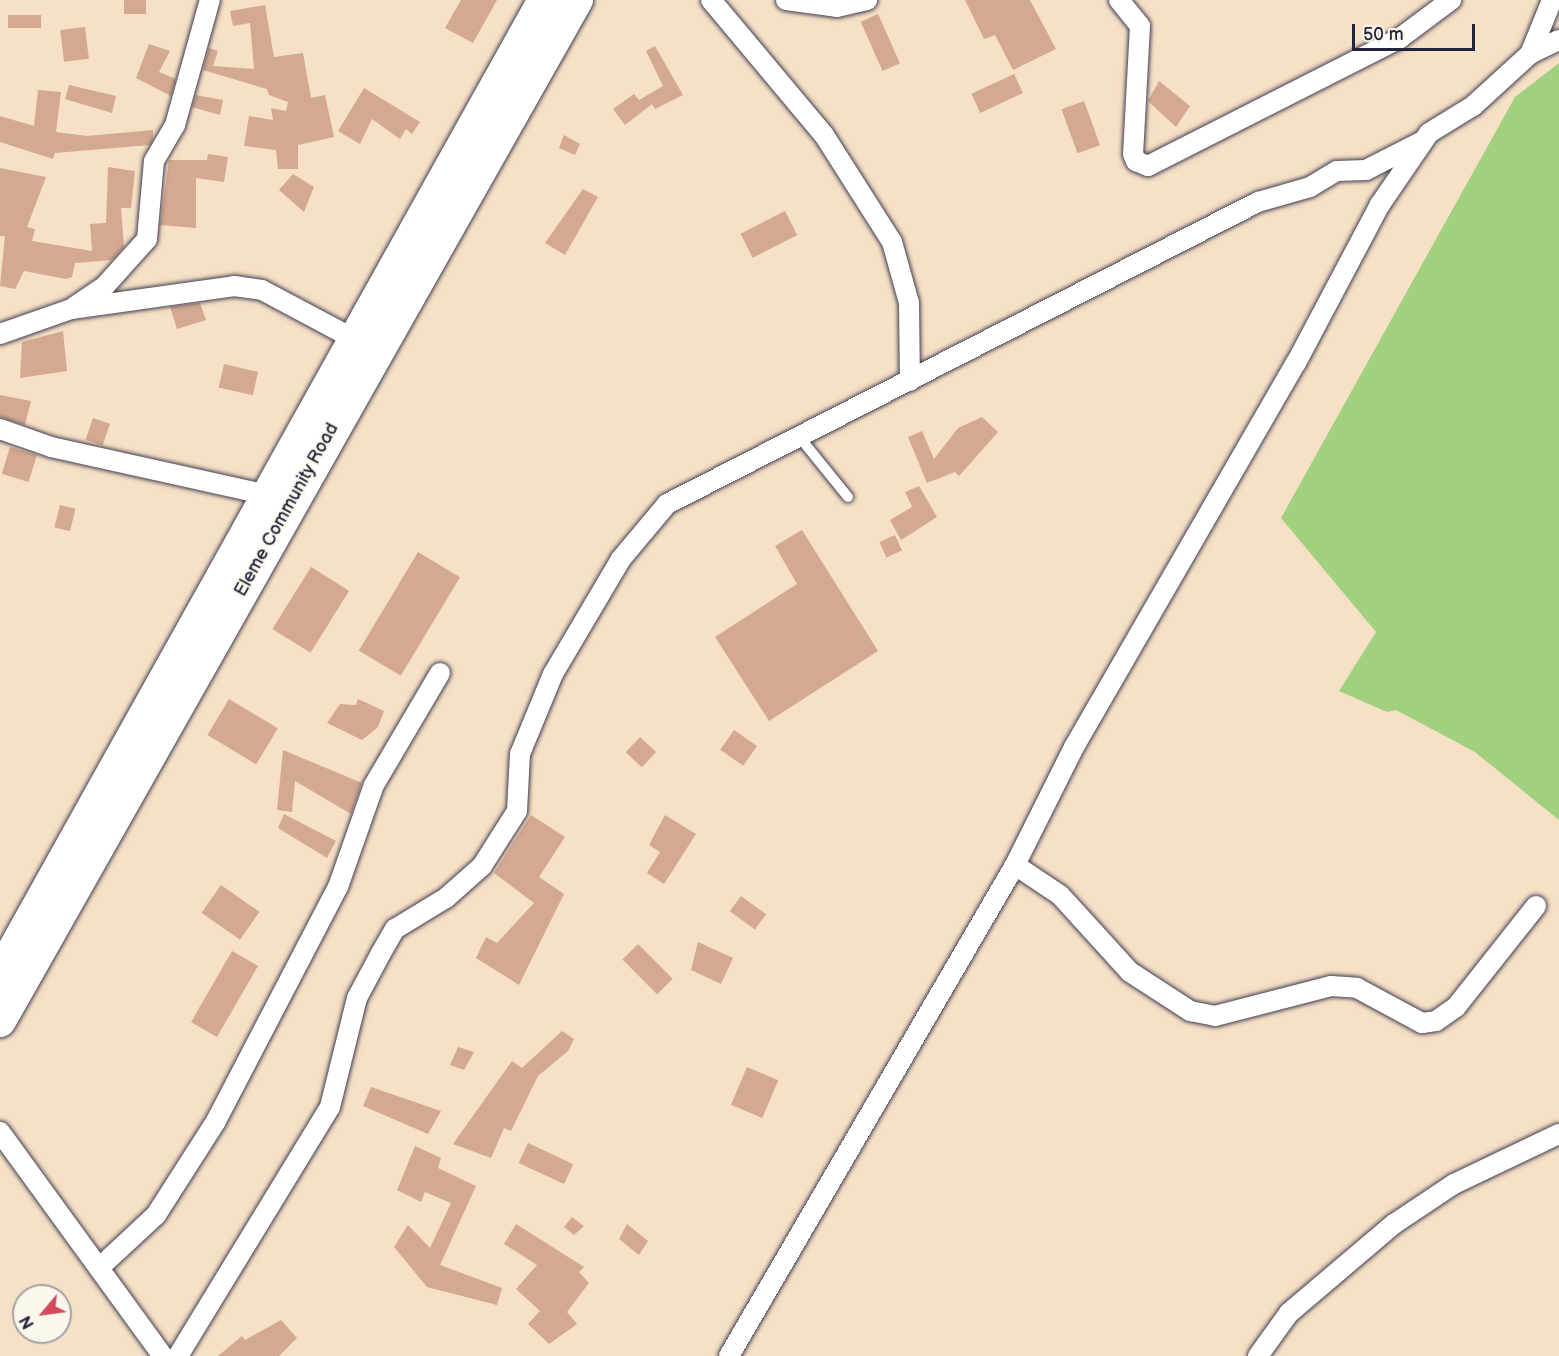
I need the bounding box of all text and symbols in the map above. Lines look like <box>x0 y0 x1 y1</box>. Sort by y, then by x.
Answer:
scale bar <box>1355 12 1478 50</box>
text: 50 m <box>1363 24 1404 45</box>
street label: Eleme Community Road <box>230 419 344 601</box>
north arrow <box>12 1284 72 1344</box>
text: N <box>16 1312 39 1332</box>

